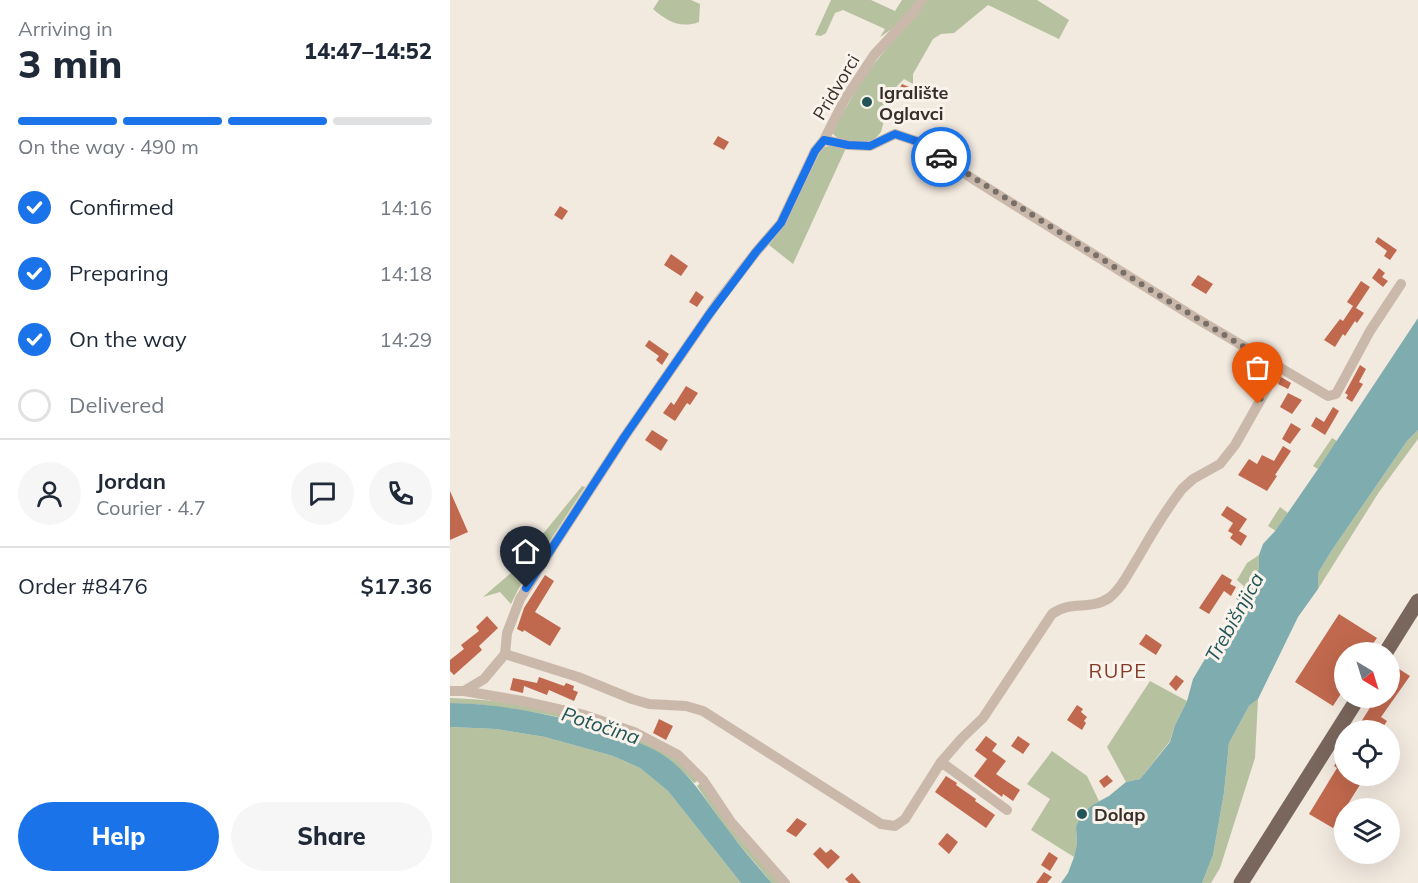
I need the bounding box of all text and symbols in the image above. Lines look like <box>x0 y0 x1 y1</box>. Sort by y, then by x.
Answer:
text: Arriving in <box>18 16 113 41</box>
text: 14:47–14:52 <box>304 37 432 65</box>
text: 3 min <box>18 39 123 88</box>
street label: Pridvorci <box>807 50 865 124</box>
place label: Igralište Oglavci <box>879 81 949 125</box>
marker: Igralište Oglavci <box>860 95 874 109</box>
courier <box>911 127 971 187</box>
text: On the way · 490 m <box>18 134 199 159</box>
icon: car <box>925 141 958 174</box>
icon: check <box>18 191 51 224</box>
text: Confirmed <box>69 193 174 221</box>
text: 14:16 <box>379 195 432 220</box>
icon: check <box>18 257 51 290</box>
text: Preparing <box>69 259 169 287</box>
text: 14:18 <box>379 261 432 286</box>
icon: check <box>18 323 51 356</box>
text: On the way <box>69 325 187 353</box>
text: 14:29 <box>379 327 432 352</box>
pin <box>1232 342 1283 404</box>
icon: bag <box>1241 351 1274 384</box>
text: Delivered <box>69 391 164 419</box>
button: person <box>18 462 81 525</box>
button: chat <box>291 462 354 525</box>
button: phone <box>369 462 432 525</box>
text: Jordan <box>96 467 166 495</box>
text: Courier · 4.7 <box>96 495 206 520</box>
pin <box>500 526 551 588</box>
icon: home <box>509 535 542 568</box>
water label: Trebišnjica <box>1199 568 1269 666</box>
text: Order #8476 <box>18 572 148 600</box>
text: $17.36 <box>361 572 432 600</box>
north arrow <box>1334 642 1400 708</box>
map controls <box>1334 642 1400 864</box>
district label: RUPE <box>1088 658 1148 683</box>
water label: Potočina <box>559 701 643 749</box>
button: locate <box>1334 720 1400 786</box>
button: layers <box>1334 798 1400 864</box>
button: Help <box>18 802 219 871</box>
button: Share <box>231 802 432 871</box>
place label: Dolap <box>1094 803 1145 826</box>
marker: Dolap <box>1075 807 1089 821</box>

